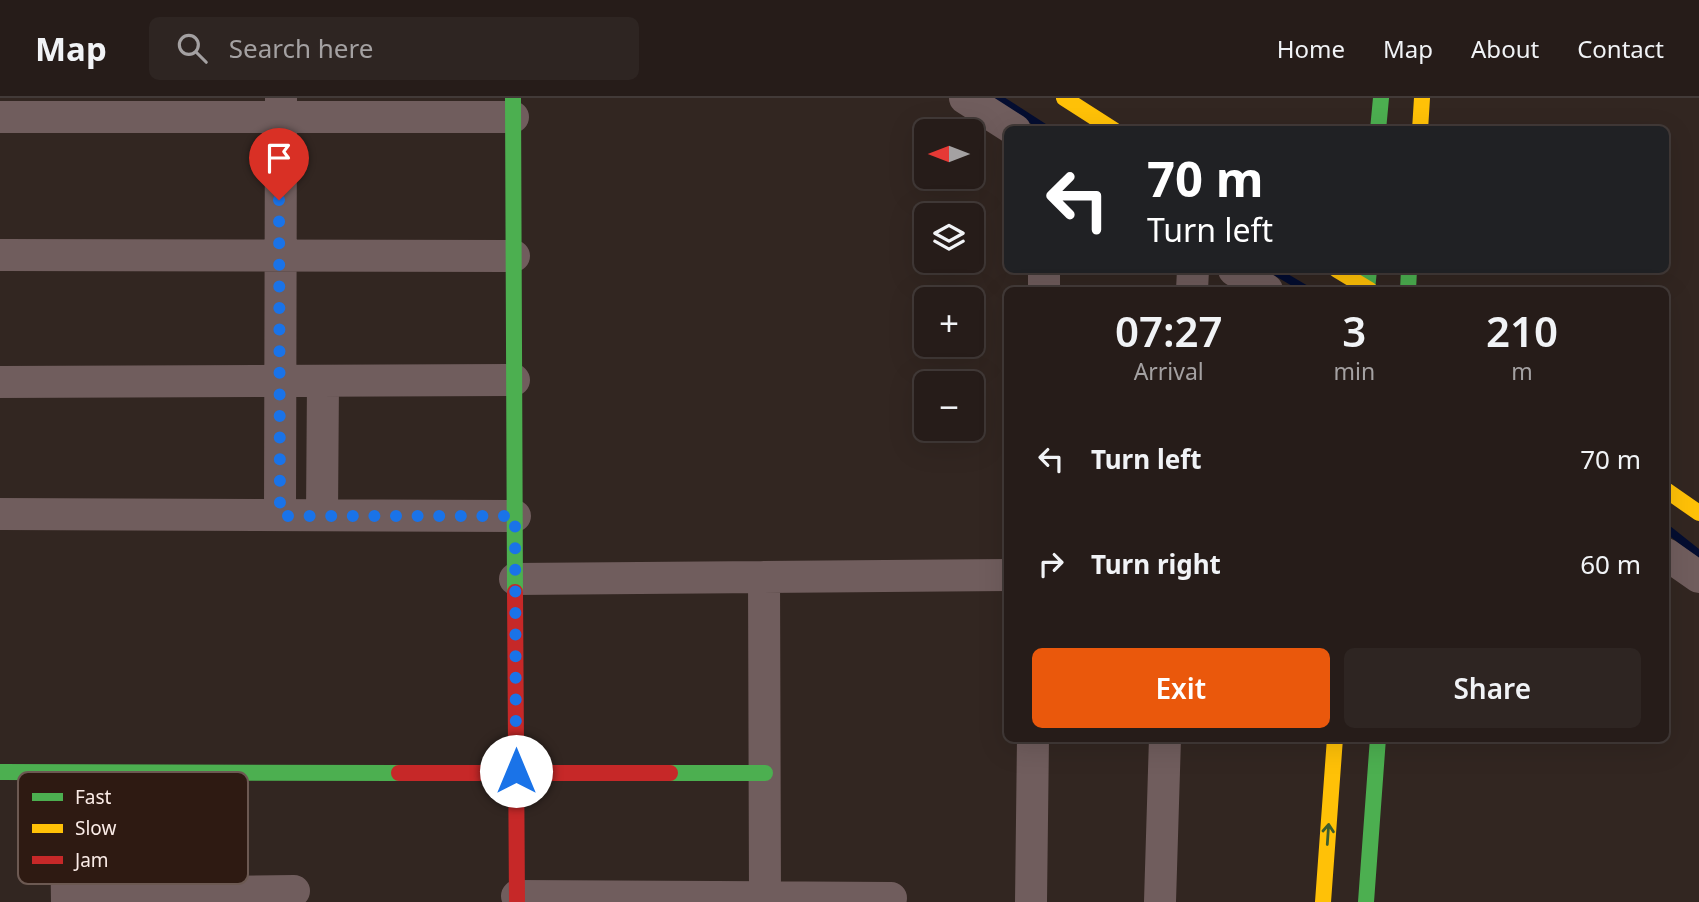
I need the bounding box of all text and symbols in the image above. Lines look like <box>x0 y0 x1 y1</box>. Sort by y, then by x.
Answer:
search box <box>149 17 639 80</box>
text: Map <box>35 26 107 71</box>
icon: search <box>173 29 211 67</box>
text: Search here <box>229 30 373 66</box>
text: Home <box>1277 32 1345 65</box>
text: Map <box>1383 32 1433 65</box>
text: About <box>1471 32 1539 65</box>
text: Contact <box>1577 32 1664 65</box>
north arrow <box>914 119 984 189</box>
map controls <box>914 119 984 441</box>
pin <box>249 128 309 200</box>
icon: arrive <box>260 139 298 177</box>
text: 70 m <box>1147 145 1264 211</box>
icon: left <box>1032 154 1123 245</box>
button: layers <box>914 203 984 273</box>
text: Turn left <box>1147 208 1273 251</box>
button: + <box>914 287 984 357</box>
text: 07:27 <box>1115 302 1223 359</box>
text: 3 <box>1342 302 1366 359</box>
text: 210 <box>1486 302 1558 359</box>
text: Arrival <box>1134 355 1204 387</box>
text: min <box>1333 355 1375 387</box>
text: m <box>1511 355 1533 387</box>
button: − <box>914 371 984 441</box>
icon: left <box>1032 440 1070 478</box>
text: Turn left <box>1091 441 1202 477</box>
text: 70 m <box>1580 441 1641 477</box>
icon: right <box>1032 545 1070 583</box>
text: Turn right <box>1091 546 1221 582</box>
text: 60 m <box>1580 546 1641 582</box>
button: Exit <box>1032 648 1330 728</box>
button: Share <box>1344 648 1641 728</box>
position arrow <box>479 734 553 808</box>
legend <box>18 772 248 884</box>
text: Fast <box>75 784 112 810</box>
text: Slow <box>75 815 116 841</box>
one-way arrow <box>1322 823 1335 846</box>
text: Jam <box>73 847 109 873</box>

